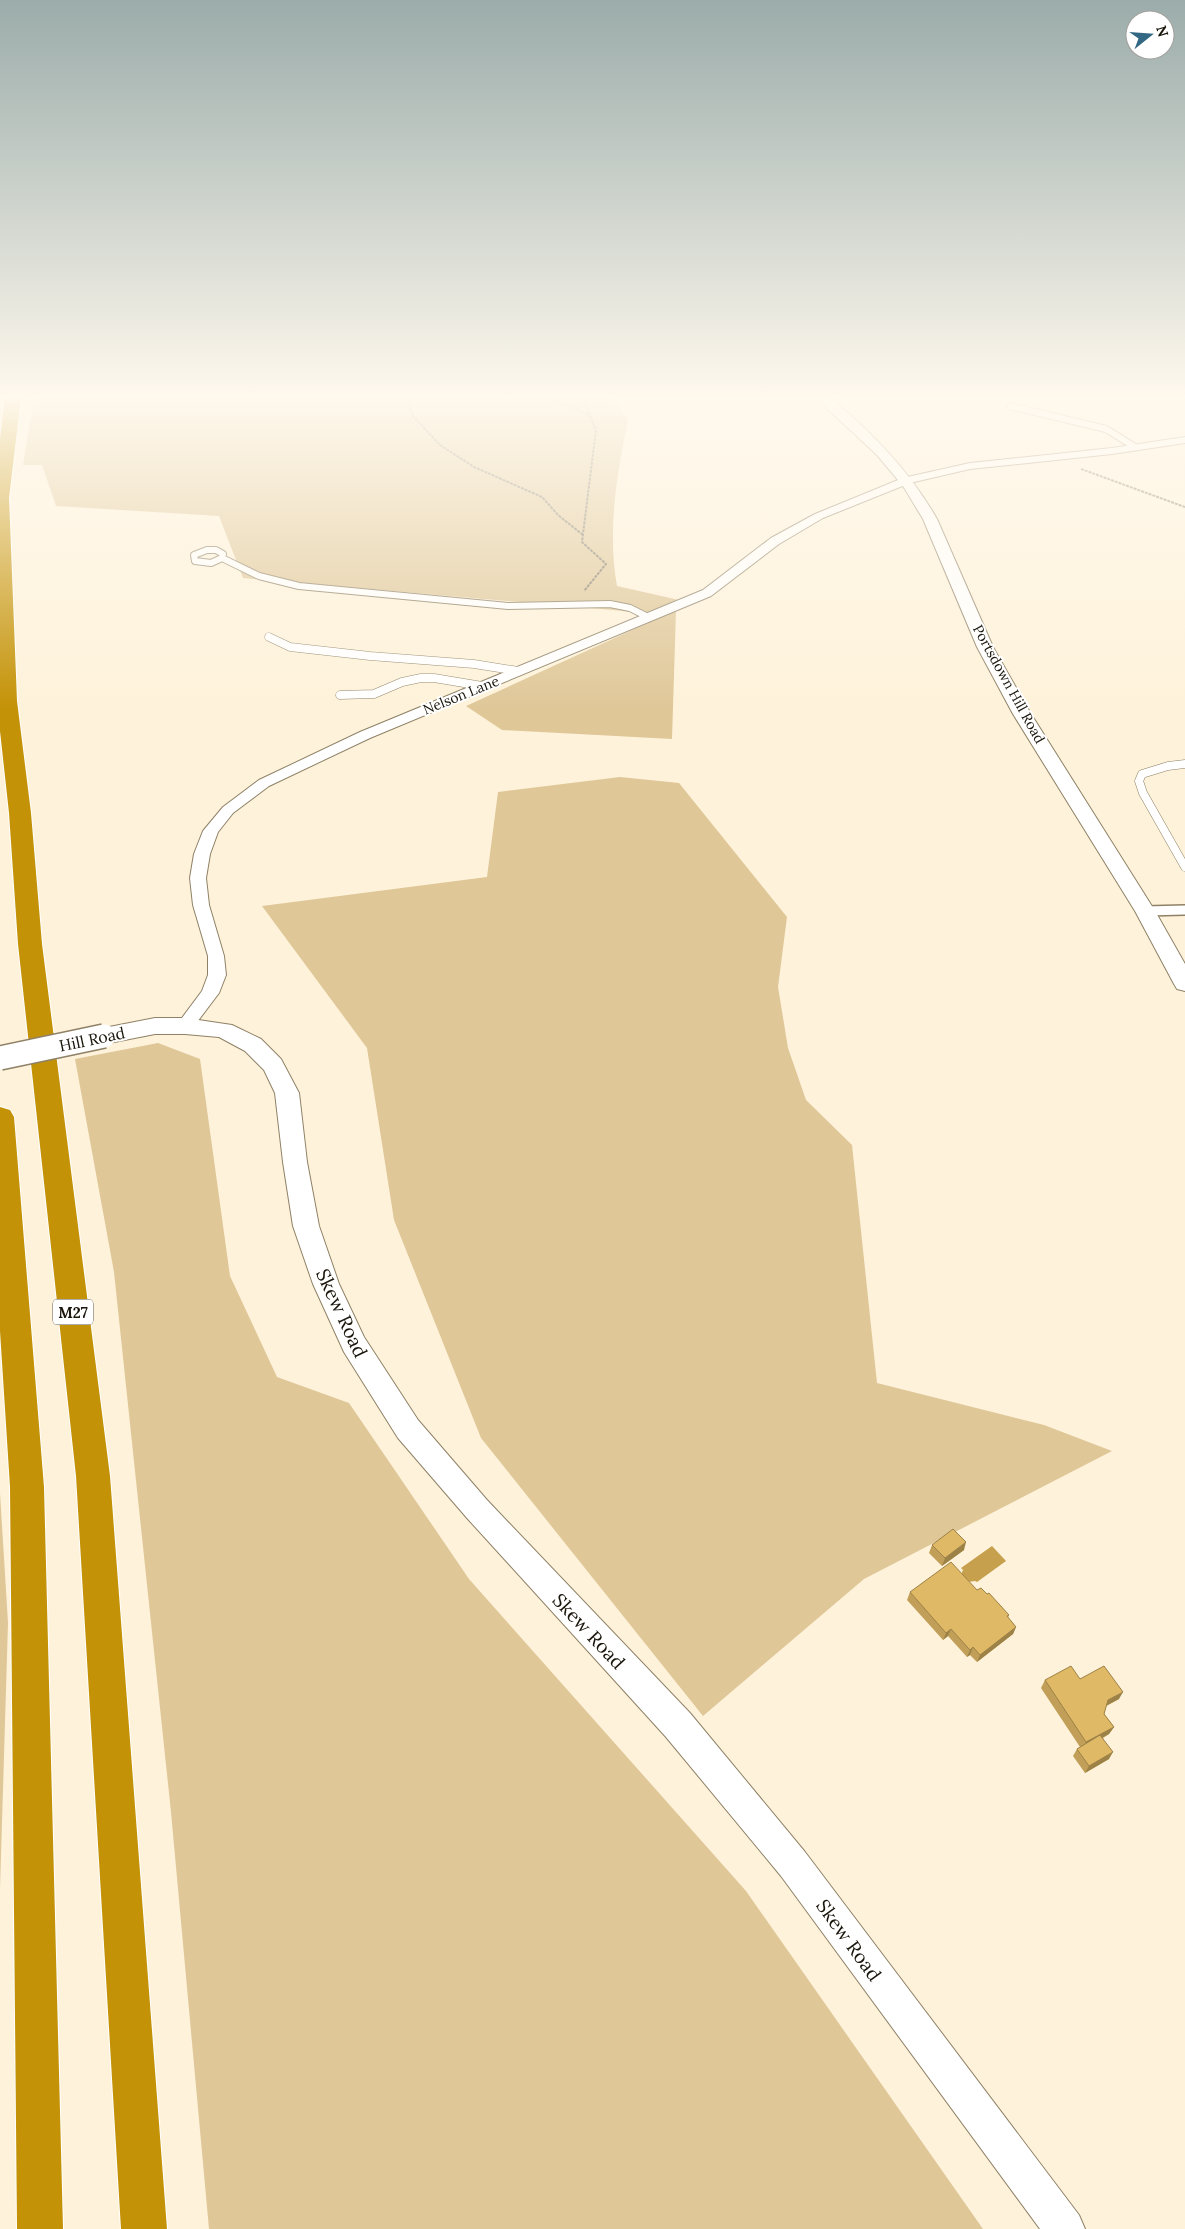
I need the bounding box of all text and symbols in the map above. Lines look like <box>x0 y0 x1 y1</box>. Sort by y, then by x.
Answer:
north arrow <box>1125 10 1175 60</box>
text: N <box>1152 23 1173 39</box>
street label: Portsdown Hill Road <box>969 621 1049 747</box>
street label: Nelson Lane <box>420 671 502 718</box>
street label: Hill Road <box>57 1022 127 1056</box>
street label: Skew Road <box>311 1265 373 1361</box>
road number: M27 <box>53 1300 93 1324</box>
street label: Skew Road <box>548 1588 630 1674</box>
street label: Skew Road <box>811 1894 887 1986</box>

